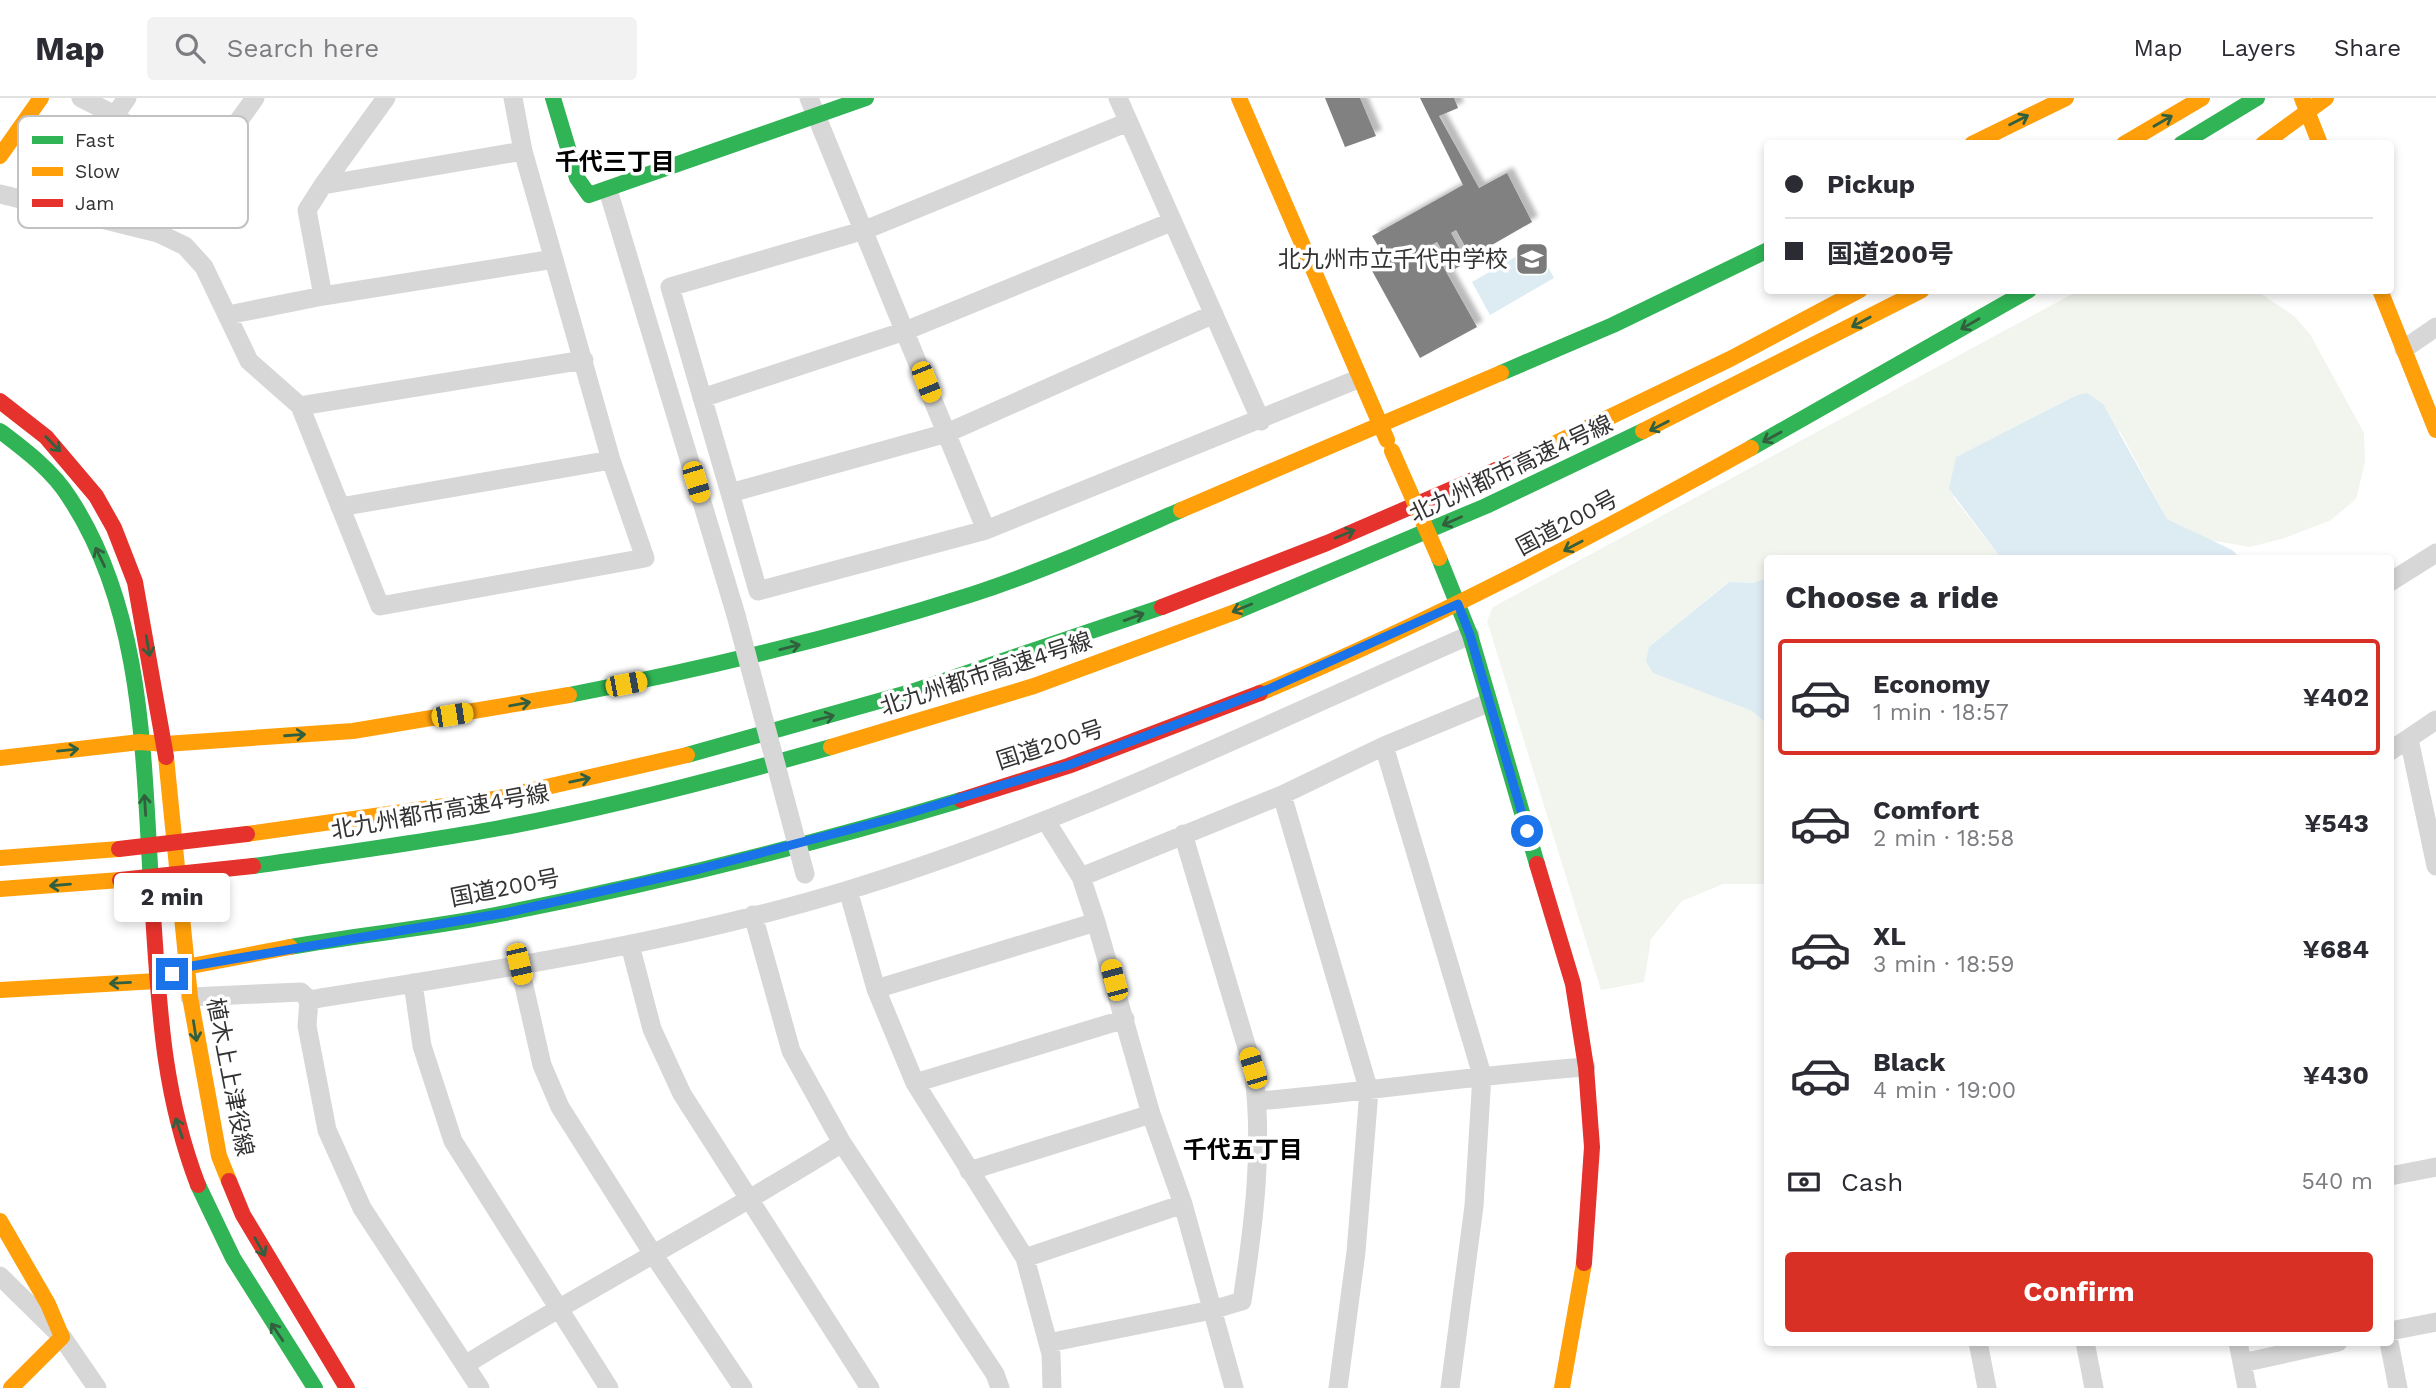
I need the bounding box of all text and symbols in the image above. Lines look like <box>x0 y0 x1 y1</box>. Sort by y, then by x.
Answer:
search box <box>147 17 637 80</box>
text: Map <box>35 29 105 68</box>
icon: search <box>171 29 209 67</box>
text: Search here <box>227 33 379 63</box>
text: Map <box>2134 34 2182 62</box>
text: Layers <box>2220 34 2296 62</box>
text: Share <box>2334 34 2401 62</box>
one-way arrow <box>2008 112 2029 126</box>
one-way arrow <box>2152 114 2173 127</box>
legend <box>18 116 248 228</box>
text: Fast <box>75 129 114 152</box>
district label: 千代三丁目 <box>555 148 675 176</box>
text: Slow <box>75 160 120 183</box>
text: Pickup <box>1827 169 1915 199</box>
text: Jam <box>75 192 114 215</box>
text: 国道200号 <box>1827 239 1954 269</box>
school or university icon: 北九州市立千代中学校 <box>1513 240 1551 278</box>
place label: 北九州市立千代中学校 <box>1278 246 1508 273</box>
one-way arrow <box>1851 316 1872 330</box>
one-way arrow <box>1961 318 1981 332</box>
car <box>909 359 944 405</box>
street label: 北九州都市高速4号線 <box>1405 410 1617 528</box>
one-way arrow <box>1649 419 1669 433</box>
one-way arrow <box>1763 430 1783 444</box>
one-way arrow <box>44 435 61 452</box>
car <box>680 459 713 505</box>
street label: 国道200号 <box>1512 485 1622 561</box>
one-way arrow <box>1442 515 1463 528</box>
one-way arrow <box>1334 527 1356 540</box>
one-way arrow <box>1563 540 1584 553</box>
one-way arrow <box>92 547 106 568</box>
text: Choose a ride <box>1785 578 1999 616</box>
one-way arrow <box>1232 603 1253 616</box>
one-way arrow <box>1122 610 1144 622</box>
street label: 北九州都市高速4号線 <box>877 627 1095 721</box>
one-way arrow <box>142 634 156 657</box>
one-way arrow <box>778 640 801 653</box>
icon: car <box>1789 666 1852 729</box>
text: Economy <box>1873 669 1990 699</box>
car <box>604 670 649 698</box>
text: ¥402 <box>2303 682 2369 712</box>
one-way arrow <box>508 697 531 710</box>
text: 1 min · 18:57 <box>1873 699 2009 726</box>
car <box>430 701 475 729</box>
one-way arrow <box>813 711 835 724</box>
street label: 国道200号 <box>993 715 1107 775</box>
one-way arrow <box>283 728 305 741</box>
one-way arrow <box>56 743 79 756</box>
one-way arrow <box>568 773 591 786</box>
street label: 北九州都市高速4号線 <box>329 780 551 844</box>
icon: car <box>1789 792 1852 855</box>
one-way arrow <box>138 794 151 816</box>
text: Comfort <box>1873 795 1979 825</box>
text: ¥543 <box>2304 808 2369 838</box>
route start <box>1511 815 1543 847</box>
text: 2 min · 18:58 <box>1873 825 2014 852</box>
street label: 国道200号 <box>448 864 562 912</box>
callout: 2 min <box>114 872 230 922</box>
one-way arrow <box>49 879 72 892</box>
text: 2 min <box>141 884 203 911</box>
icon: car <box>1789 918 1852 981</box>
text: XL <box>1873 921 1906 951</box>
text: ¥684 <box>2303 934 2369 964</box>
car <box>505 941 534 987</box>
text: 3 min · 18:59 <box>1873 951 2014 978</box>
car <box>1099 957 1130 1003</box>
route end <box>156 958 188 990</box>
one-way arrow <box>109 976 132 989</box>
street label: 植木上上津役線 <box>201 995 259 1159</box>
one-way arrow <box>189 1019 202 1042</box>
icon: car <box>1789 1044 1852 1107</box>
car <box>1237 1045 1270 1091</box>
text: Black <box>1873 1047 1945 1077</box>
text: ¥430 <box>2303 1060 2369 1090</box>
text: 4 min · 19:00 <box>1873 1077 2016 1104</box>
one-way arrow <box>171 1117 184 1139</box>
district label: 千代五丁目 <box>1183 1136 1303 1164</box>
icon: cash <box>1785 1163 1823 1201</box>
text: Cash <box>1841 1167 1903 1197</box>
text: 540 m <box>2301 1168 2373 1195</box>
one-way arrow <box>254 1236 267 1257</box>
button: Confirm <box>1785 1252 2373 1332</box>
one-way arrow <box>270 1322 284 1342</box>

